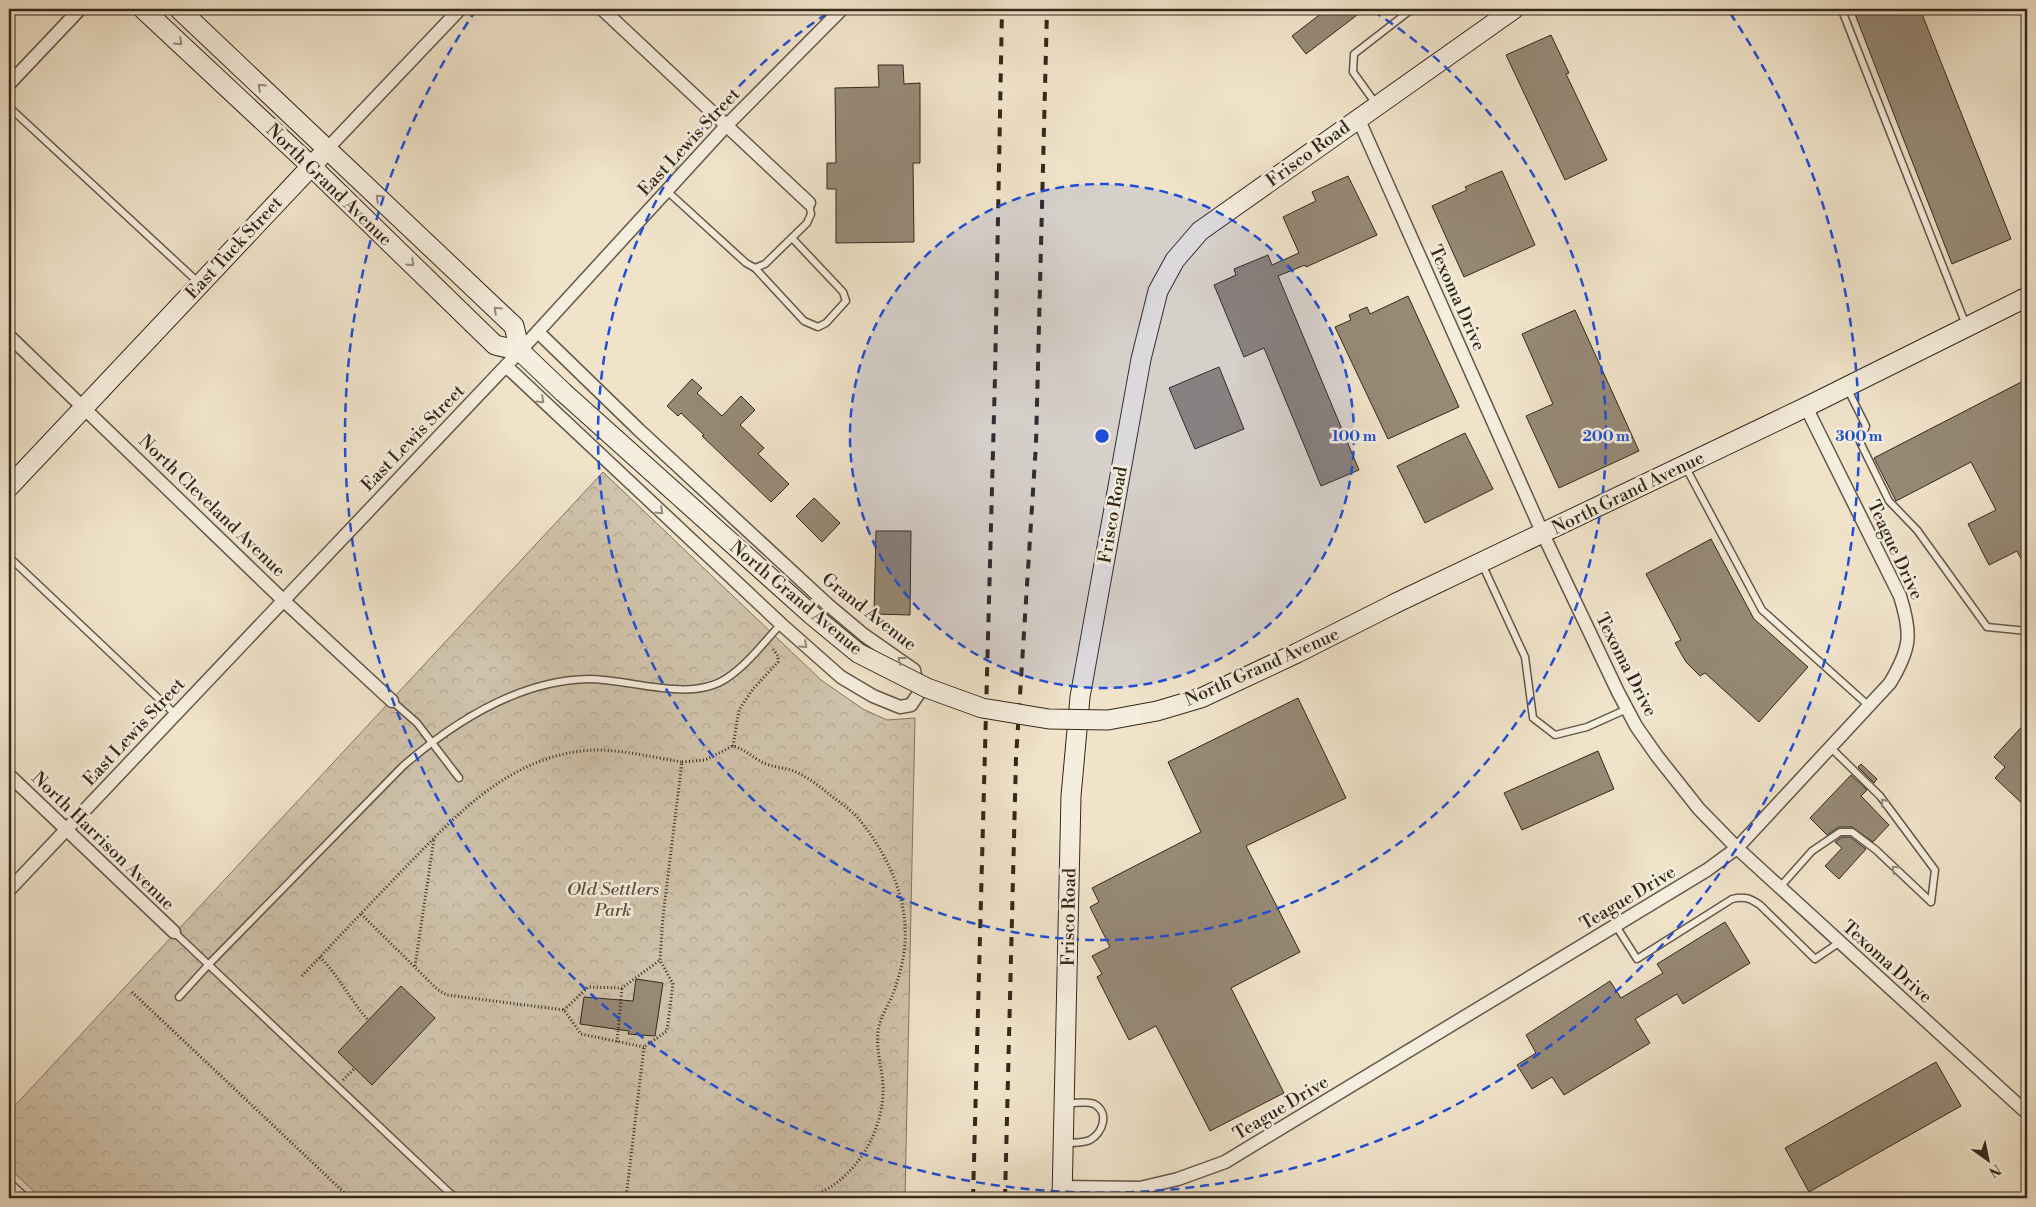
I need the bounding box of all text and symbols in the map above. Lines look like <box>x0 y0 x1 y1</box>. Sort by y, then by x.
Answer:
one-way arrow <box>173 36 182 45</box>
street label: East Lewis Street <box>633 83 745 201</box>
one-way arrow <box>258 84 267 93</box>
street label: Frisco Road <box>1261 115 1355 192</box>
street label: North Grand Avenue <box>261 119 397 251</box>
street label: East Tuck Street <box>181 191 288 304</box>
one-way arrow <box>376 195 385 204</box>
street label: Texoma Drive <box>1423 242 1491 354</box>
one-way arrow <box>405 257 414 266</box>
one-way arrow <box>494 307 503 316</box>
street label: East Lewis Street <box>356 379 470 496</box>
one-way arrow <box>535 394 544 403</box>
centre of rings <box>1093 427 1111 445</box>
text: 100 m <box>1332 427 1377 446</box>
text: 200 m <box>1582 427 1630 446</box>
text: 300 m <box>1836 427 1883 446</box>
street label: North Cleveland Avenue <box>134 430 290 582</box>
street label: North Grand Avenue <box>1548 446 1708 540</box>
street label: Frisco Road <box>1093 464 1133 565</box>
street label: Teague Drive <box>1862 496 1928 604</box>
one-way arrow <box>654 505 663 514</box>
street label: North Grand Avenue <box>725 536 867 660</box>
street label: Grand Avenue <box>817 568 921 656</box>
street label: Texoma Drive <box>1590 609 1662 721</box>
street label: North Grand Avenue <box>1181 623 1343 711</box>
one-way arrow <box>799 639 808 648</box>
one-way arrow <box>897 657 907 666</box>
street label: East Lewis Street <box>78 673 190 791</box>
street label: North Harrison Avenue <box>27 767 179 915</box>
one-way arrow <box>1881 799 1889 808</box>
street label: Teague Drive <box>1576 860 1680 936</box>
one-way arrow <box>1892 866 1901 875</box>
street label: Frisco Road <box>1057 867 1081 966</box>
park label: Old Settlers Park <box>567 878 659 922</box>
street label: Texoma Drive <box>1837 916 1937 1008</box>
street label: Teague Drive <box>1229 1070 1333 1146</box>
north arrow <box>1964 1134 2014 1184</box>
text: N <box>1985 1159 2004 1181</box>

